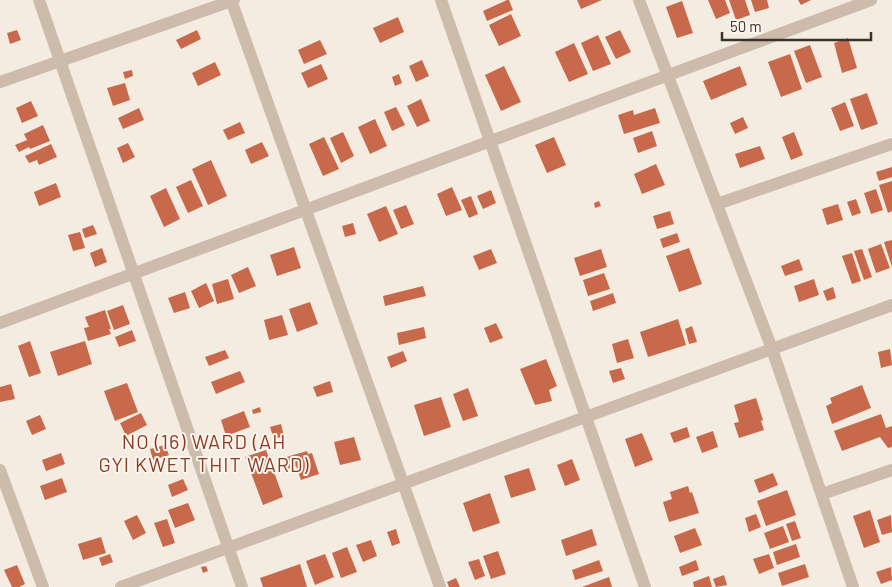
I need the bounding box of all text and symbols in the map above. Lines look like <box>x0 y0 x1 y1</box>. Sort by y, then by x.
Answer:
scale bar <box>722 10 871 42</box>
text: 50 m <box>730 17 762 35</box>
district label: NO (16) WARD (AH GYI KWET THIT WARD) <box>98 429 310 476</box>

